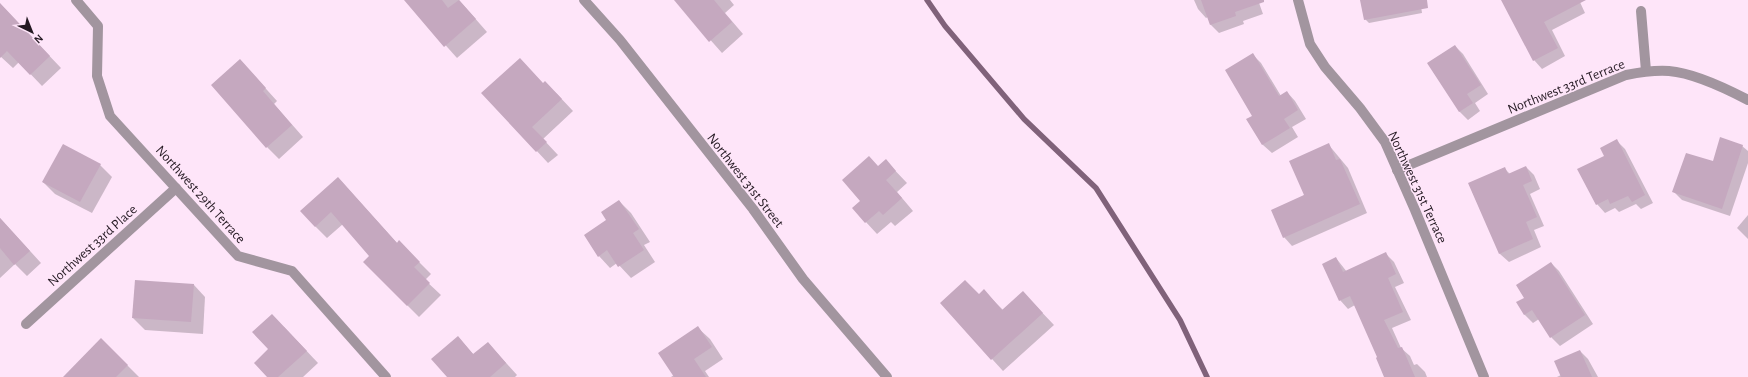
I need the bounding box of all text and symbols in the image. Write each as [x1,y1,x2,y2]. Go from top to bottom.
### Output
north arrow [12,12,52,52]
text: N [32,32,45,46]
street label: Northwest 33rd Terrace [1506,57,1627,117]
street label: Northwest 31st Terrace [1385,129,1449,246]
street label: Northwest 31st Street [704,131,787,231]
street label: Northwest 29th Terrace [153,143,248,246]
street label: Northwest 33rd Place [46,202,140,289]

